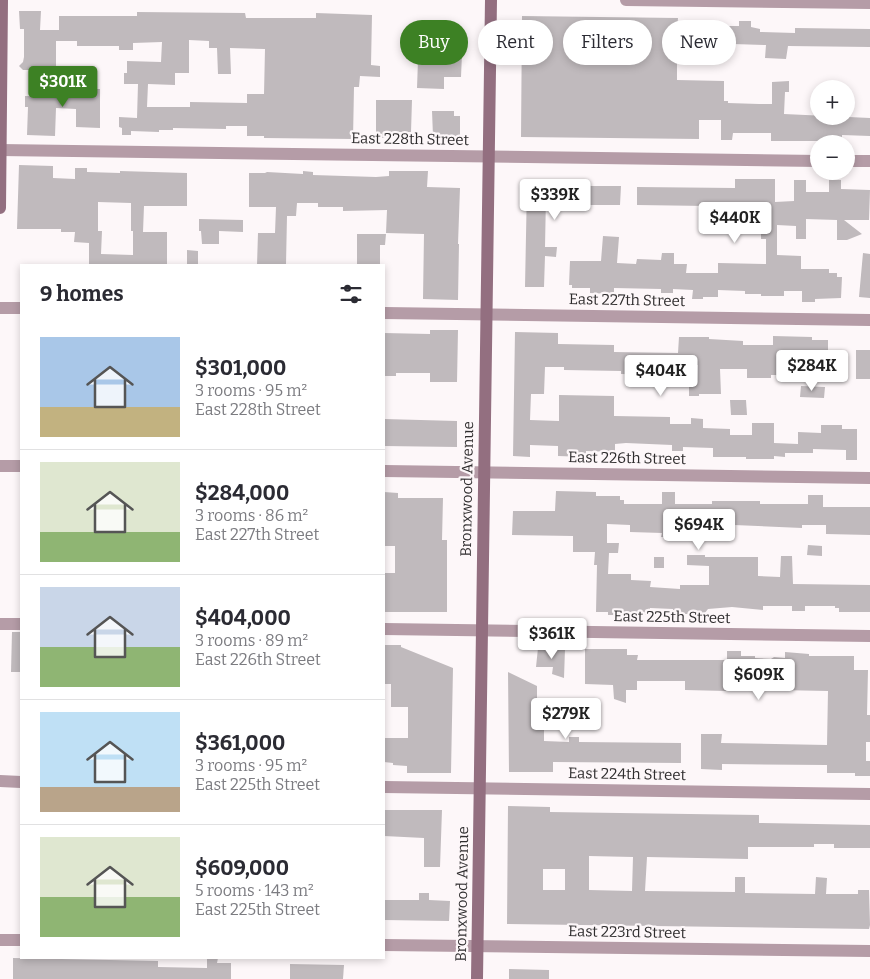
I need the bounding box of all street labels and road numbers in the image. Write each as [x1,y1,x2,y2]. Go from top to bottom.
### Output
street label: East 228th Street [351,129,470,149]
street label: East 227th Street [569,290,686,310]
street label: Bronxwood Avenue [457,421,477,557]
street label: East 226th Street [568,448,687,468]
street label: East 225th Street [613,607,731,627]
street label: East 224th Street [568,764,687,784]
street label: Bronxwood Avenue [452,826,472,962]
street label: East 223rd Street [568,922,687,942]

